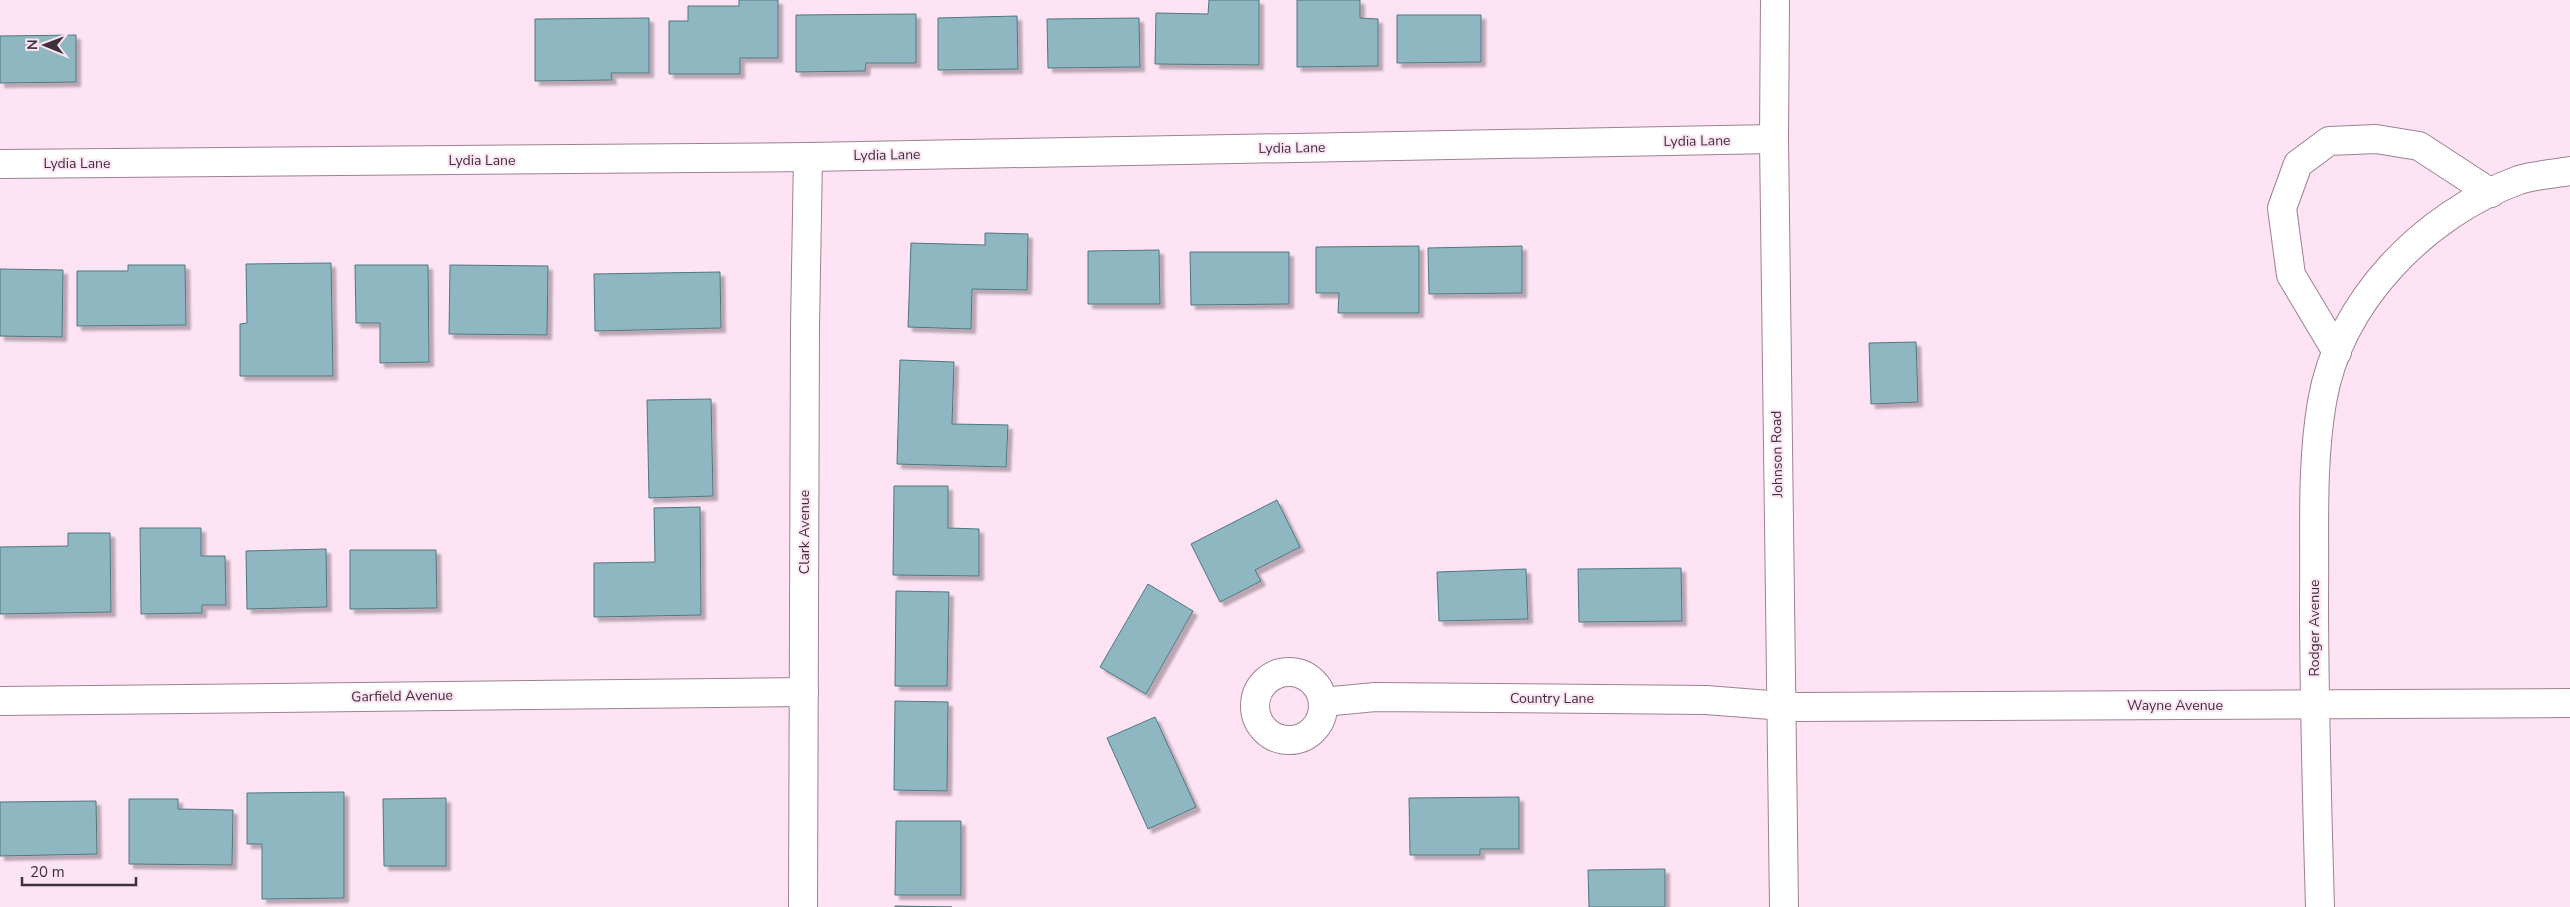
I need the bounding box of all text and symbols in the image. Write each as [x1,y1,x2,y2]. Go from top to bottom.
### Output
north arrow [20,20,70,70]
text: N [23,39,42,50]
street label: Lydia Lane [1663,131,1731,151]
street label: Lydia Lane [1258,138,1326,158]
street label: Lydia Lane [853,145,921,165]
street label: Lydia Lane [449,151,515,170]
street label: Lydia Lane [44,154,110,173]
street label: Johnson Road [1767,410,1787,499]
street label: Clark Avenue [795,490,814,574]
street label: Rodger Avenue [2305,579,2324,677]
street label: Garfield Avenue [351,686,453,706]
street label: Country Lane [1510,689,1594,708]
street label: Wayne Avenue [2127,696,2223,715]
scale bar [22,854,136,886]
text: 20 m [30,862,65,882]

